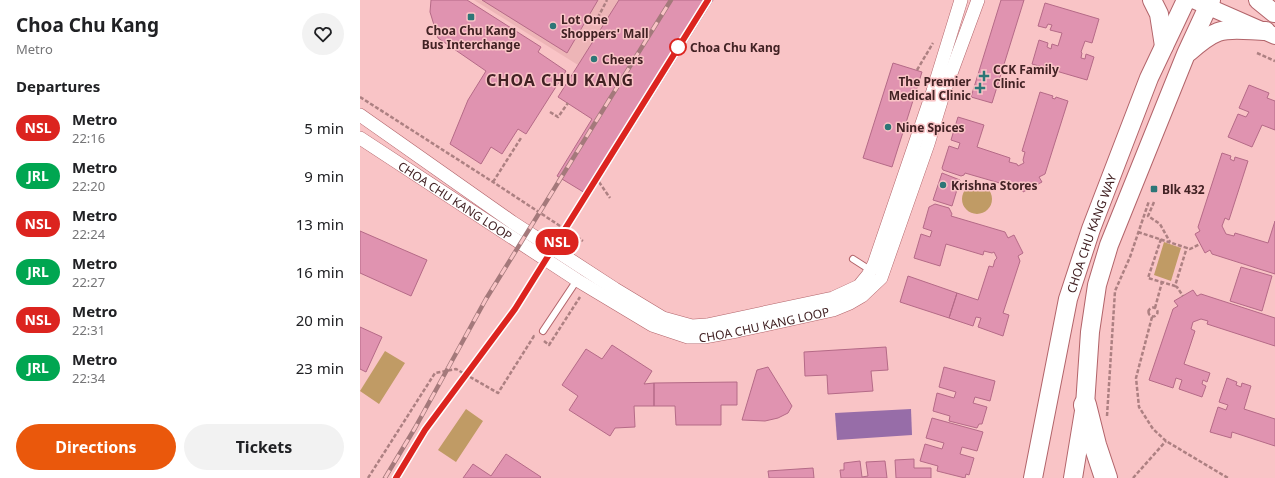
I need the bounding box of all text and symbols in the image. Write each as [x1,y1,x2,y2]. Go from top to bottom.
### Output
place label: Lot One Shoppers' Mall [561,11,649,42]
text: Choa Chu Kang [16,12,159,38]
marker: Choa Chu Kang Bus Interchange [466,12,476,22]
button: heart [302,13,344,55]
marker: Lot One Shoppers' Mall [548,21,558,31]
place label: Choa Chu Kang Bus Interchange [422,22,520,53]
marker: Choa Chu Kang [669,38,687,56]
place label: Choa Chu Kang [690,39,780,56]
text: Metro [16,40,53,58]
place label: Cheers [602,51,643,68]
marker: Cheers [589,54,599,64]
place label: CCK Family Clinic [993,61,1059,92]
district label: CHOA CHU KANG [486,69,634,91]
marker: CCK Family Clinic [978,70,990,82]
place label: The Premier Medical Clinic [889,73,972,104]
text: Departures [16,76,100,96]
marker: The Premier Medical Clinic [974,82,986,94]
text: Metro [72,109,117,129]
text: NSL [25,118,51,137]
text: 5 min [304,118,344,138]
place label: Nine Spices [896,119,965,136]
marker: Nine Spices [883,122,893,132]
text: 22:16 [72,129,105,147]
text: Metro [72,157,117,177]
street label: CHOA CHU KANG LOOP [395,157,516,244]
text: JRL [27,166,49,185]
text: 9 min [304,166,344,186]
street label: CHOA CHU KANG WAY [1062,171,1120,295]
text: 22:20 [72,177,105,195]
place label: Krishna Stores [951,177,1038,194]
marker: Krishna Stores [938,180,948,190]
place label: Blk 432 [1162,181,1205,198]
marker: Blk 432 [1149,184,1159,194]
text: Metro [72,205,117,225]
text: NSL [25,214,51,233]
text: 13 min [296,214,344,234]
text: 22:24 [72,225,105,243]
line badge: NSL [534,229,580,255]
text: NSL [544,232,570,251]
text: Metro [72,253,117,273]
text: JRL [27,262,49,281]
text: 16 min [296,262,344,282]
text: 22:27 [72,273,105,291]
text: Metro [72,301,117,321]
street label: CHOA CHU KANG LOOP [699,303,831,346]
text: NSL [25,310,51,329]
text: 20 min [296,310,344,330]
text: 22:31 [72,321,105,339]
text: Metro [72,349,117,369]
text: JRL [27,358,49,377]
text: 23 min [296,358,344,378]
text: 22:34 [72,369,105,387]
button: Directions [16,424,176,470]
button: Tickets [184,424,344,470]

